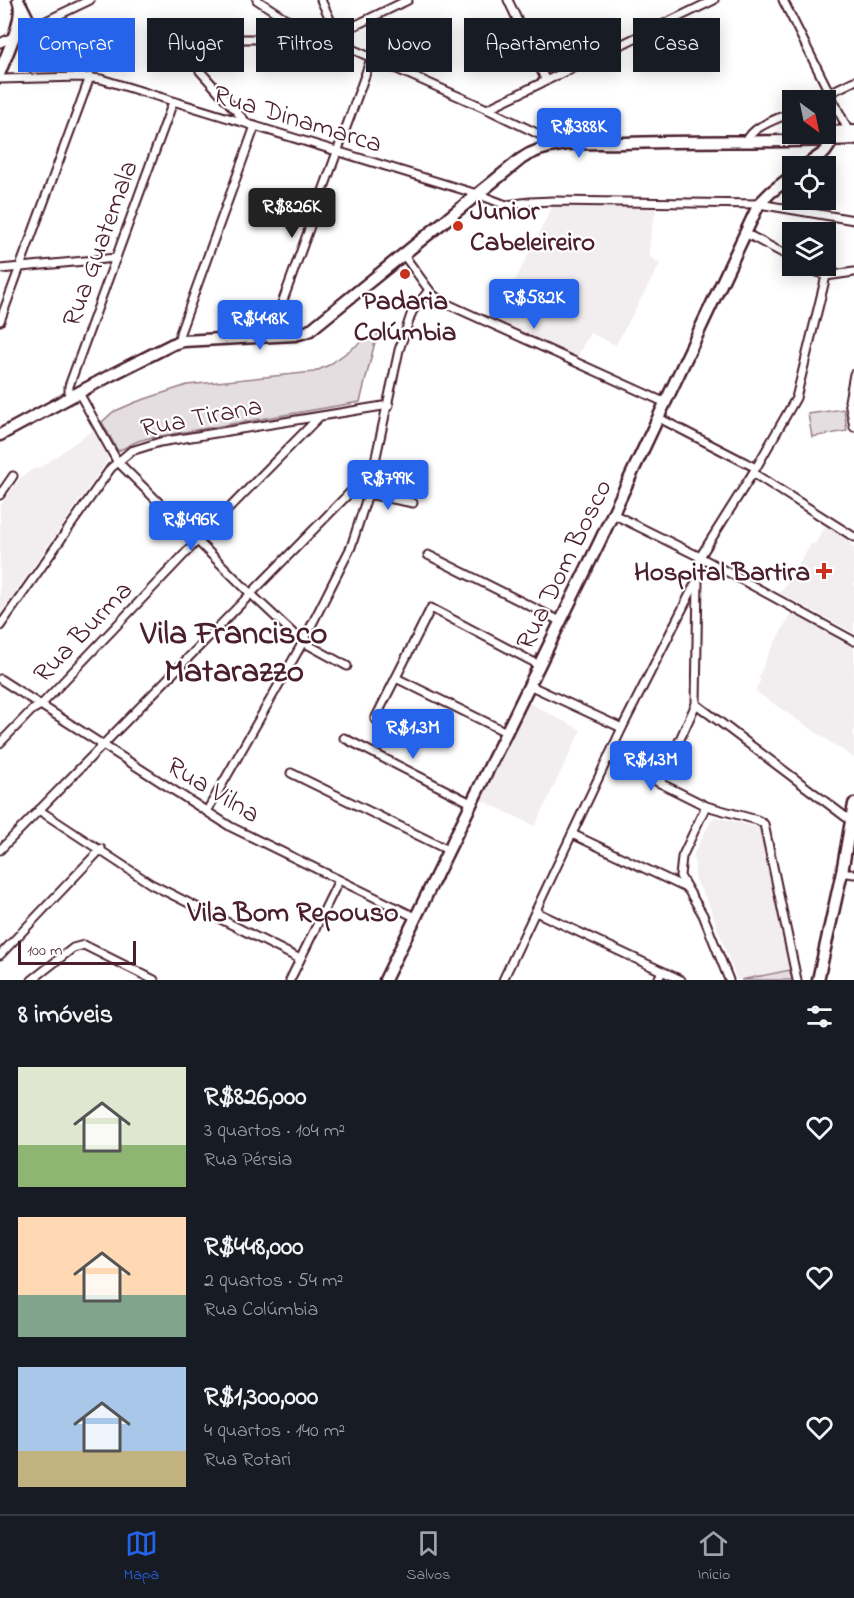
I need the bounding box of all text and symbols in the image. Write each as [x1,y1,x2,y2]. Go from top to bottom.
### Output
chip: Comprar [18,18,135,72]
chip: Alugar [147,18,244,72]
chip: Filtros [256,18,354,72]
chip: Novo [366,18,452,72]
chip: Apartamento [464,18,621,72]
chip: Casa [633,18,720,72]
street label: Rua Dinamarca [208,76,386,165]
north arrow [782,90,836,144]
map controls [782,90,836,276]
pin: R$388K [530,108,628,159]
text: R$388K [551,113,607,142]
street label: Rua Guatemala [53,155,149,332]
button: locate [782,156,836,210]
pin: R$826K [243,188,341,239]
text: R$826K [262,193,322,222]
place label: Junior Cabeleireiro [470,193,595,263]
marker: Junior Cabeleireiro [451,219,465,233]
button: layers [782,222,836,276]
marker: Padaria Colúmbia [398,267,412,281]
pin: R$582K [485,279,583,330]
place label: Padaria Colúmbia [354,283,456,353]
text: R$582K [503,284,565,313]
pin: R$448K [211,300,309,351]
text: R$448K [232,305,288,334]
street label: Rua Tirana [137,388,265,449]
pin: R$799K [339,460,437,511]
text: R$799K [361,465,415,494]
street label: Rua Dom Bosco [507,473,623,657]
pin: R$496K [142,501,240,552]
text: R$496K [163,506,219,535]
place label: Hospital Bartira [634,554,810,593]
marker: Hospital Bartira [815,562,833,580]
street label: Rua Burma [25,573,143,693]
district label: Vila Francisco Matarazzo [140,611,327,697]
pin: R$1.3M [364,709,462,760]
text: R$1.3M [386,714,440,743]
pin: R$1.3M [602,741,700,792]
text: R$1.3M [624,746,678,775]
street label: Rua Vilna [159,748,267,834]
district label: Vila Bom Repouso [186,894,399,935]
scale bar [18,938,136,965]
text: 100 m [27,939,62,963]
text: 8 imóveis [18,997,113,1035]
icon: filters [803,1000,836,1033]
text: R$826,000 [204,1079,306,1117]
icon: home [66,1091,138,1163]
icon: heart [803,1111,836,1144]
text: 3 quartos · 104 m² [204,1117,345,1146]
text: Rua Pérsia [204,1146,292,1175]
text: R$448,000 [204,1229,303,1267]
icon: home [66,1241,138,1313]
icon: heart [803,1261,836,1294]
text: 2 quartos · 54 m² [204,1267,343,1296]
text: Rua Colúmbia [204,1296,318,1325]
text: R$1,300,000 [204,1379,318,1417]
icon: home [66,1391,138,1463]
icon: heart [803,1411,836,1444]
text: 4 quartos · 140 m² [204,1417,345,1446]
text: Rua Rotari [204,1446,291,1475]
tab: Mapa [124,1527,159,1587]
tab: Salvos [406,1527,450,1587]
tab: Início [697,1527,730,1587]

